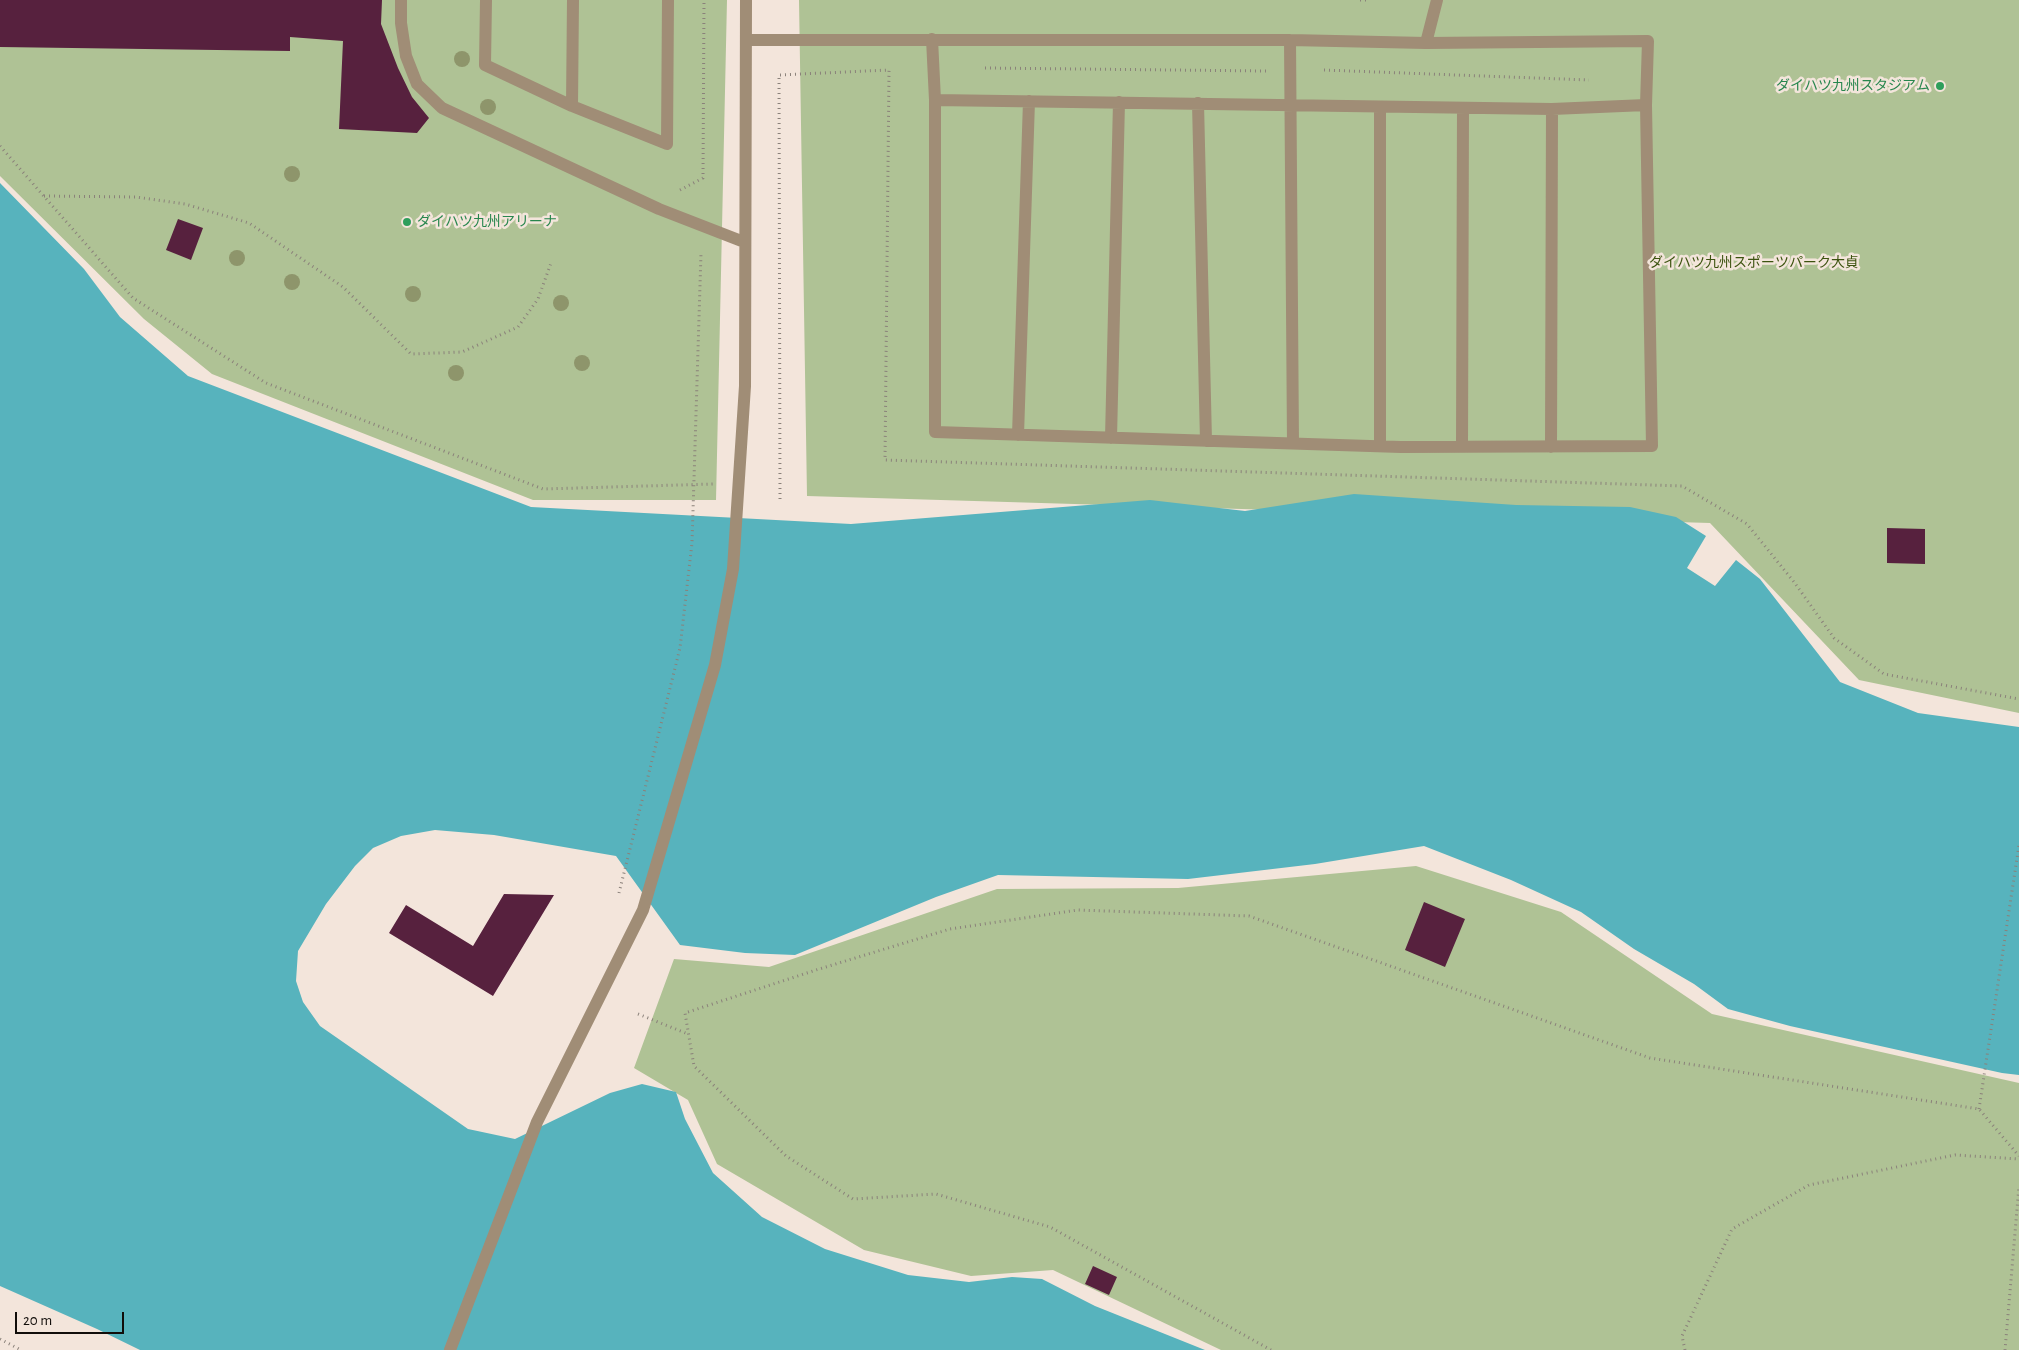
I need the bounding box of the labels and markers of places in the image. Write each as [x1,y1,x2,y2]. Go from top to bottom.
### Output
place label: ダイハツ九州スタジアム [1776,78,1930,94]
marker: ダイハツ九州スタジアム [1934,80,1946,92]
place label: ダイハツ九州アリーナ [417,214,557,230]
marker: ダイハツ九州アリーナ [401,216,413,228]

